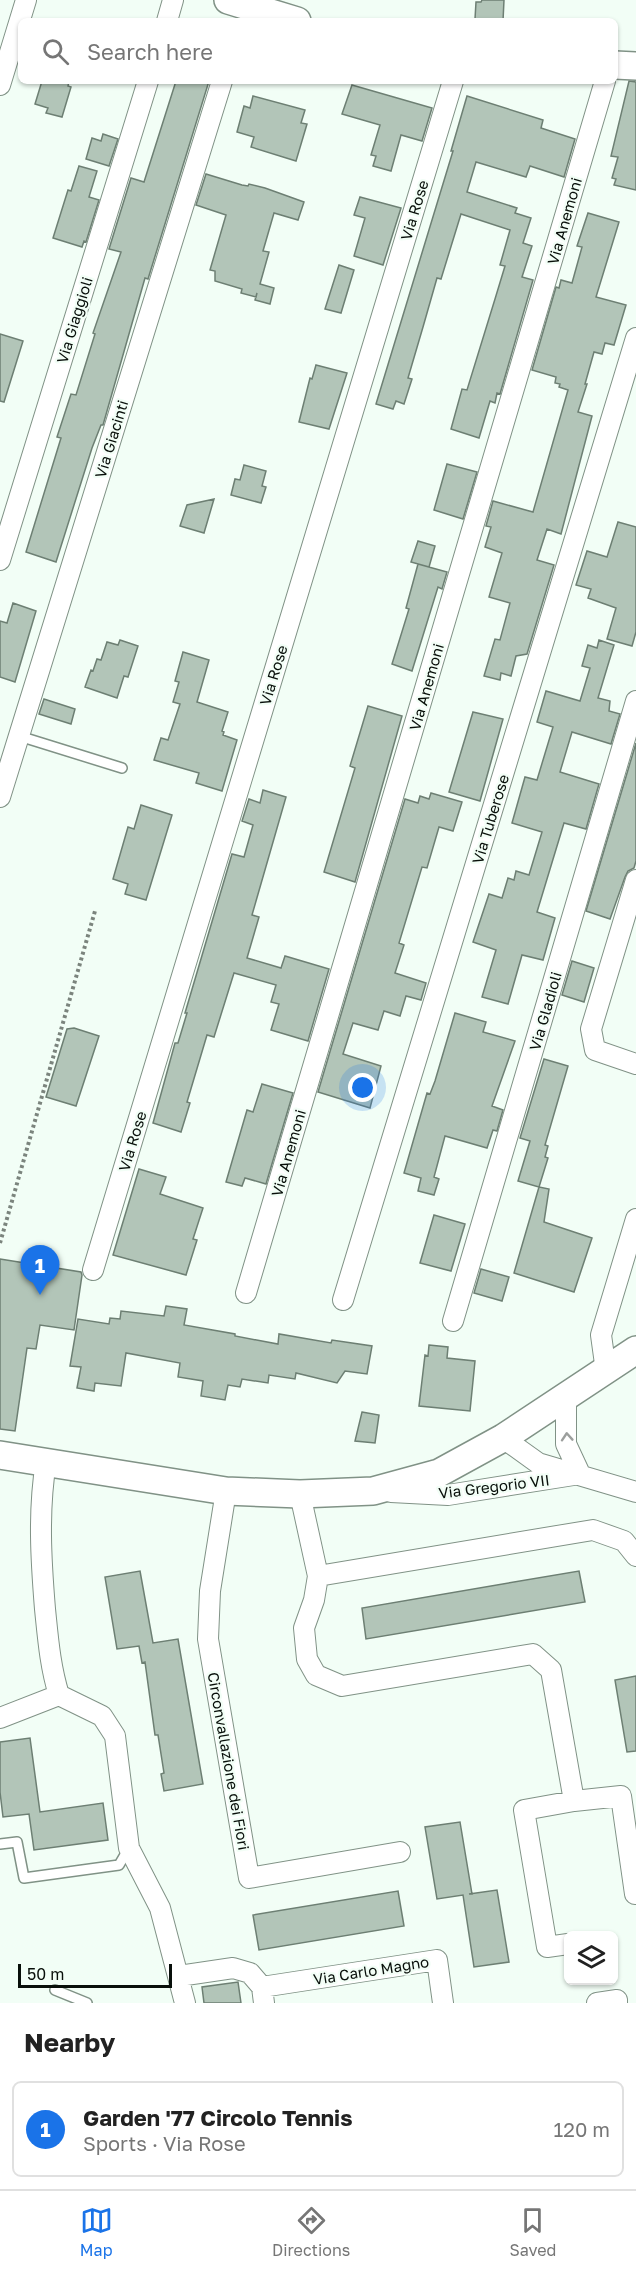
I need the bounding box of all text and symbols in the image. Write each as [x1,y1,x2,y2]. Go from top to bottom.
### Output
search box [18,18,618,84]
icon: search [39,35,72,68]
text: Search here [87,38,213,65]
street label: Via Anemoni [543,175,585,267]
street label: Via Rose [396,177,432,242]
street label: Via Giaggioli [52,274,96,366]
street label: Via Giacinti [91,398,131,480]
street label: Via Anemoni [405,641,447,733]
street label: Via Rose [255,642,291,707]
street label: Via Tuberose [468,772,512,866]
street label: Via Gladioli [525,969,565,1053]
your location [348,1073,377,1102]
street label: Via Anemoni [267,1107,309,1199]
street label: Via Rose [114,1108,150,1173]
pin: 1 [20,1246,60,1295]
one-way arrow [560,1432,573,1441]
street label: Via Gregorio VII [438,1470,550,1502]
street label: Circonvallazione dei Fiori [204,1671,254,1851]
map controls [564,1931,618,1985]
button: layers [564,1931,618,1985]
street label: Via Carlo Magno [312,1952,430,1988]
scale bar [18,1961,172,1988]
text: 50 m [27,1964,64,1984]
text: Nearby [24,2027,115,2058]
text: Garden '77 Circolo Tennis [83,2104,352,2131]
text: 1 [40,2117,51,2141]
text: 120 m [554,2117,610,2141]
text: Sports · Via Rose [83,2131,246,2155]
tab: Map [80,2204,113,2260]
tab: Directions [272,2204,350,2260]
tab: Saved [510,2204,556,2260]

